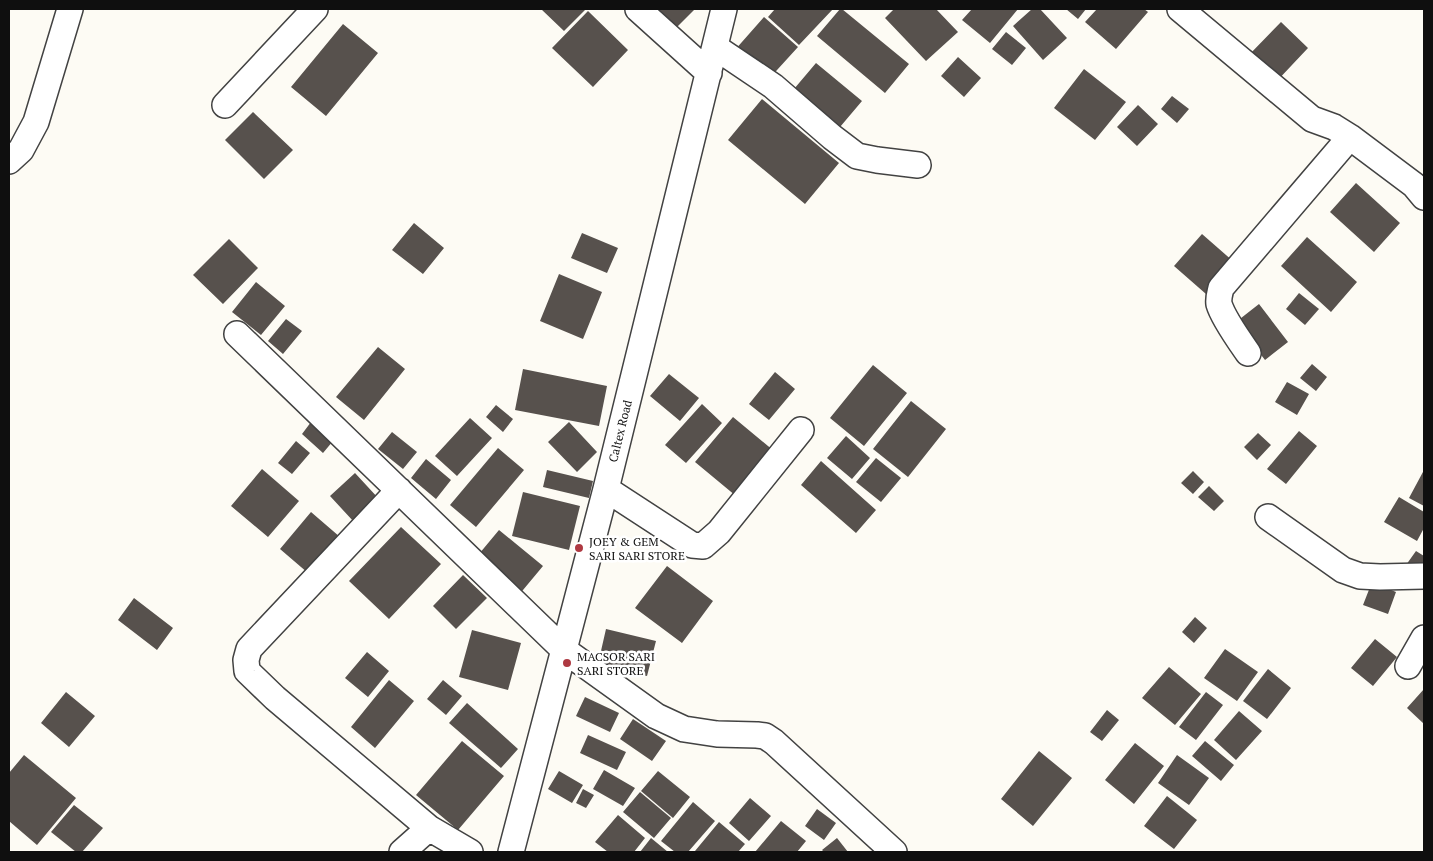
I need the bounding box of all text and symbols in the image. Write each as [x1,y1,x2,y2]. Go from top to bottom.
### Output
street label: Caltex Road [605,398,635,464]
place label: JOEY & GEM SARI SARI STORE [589,534,685,563]
marker: JOEY & GEM SARI SARI STORE [573,542,585,554]
place label: MACSOR SARI SARI STORE [577,649,655,678]
marker: MACSOR SARI SARI STORE [561,657,573,669]

